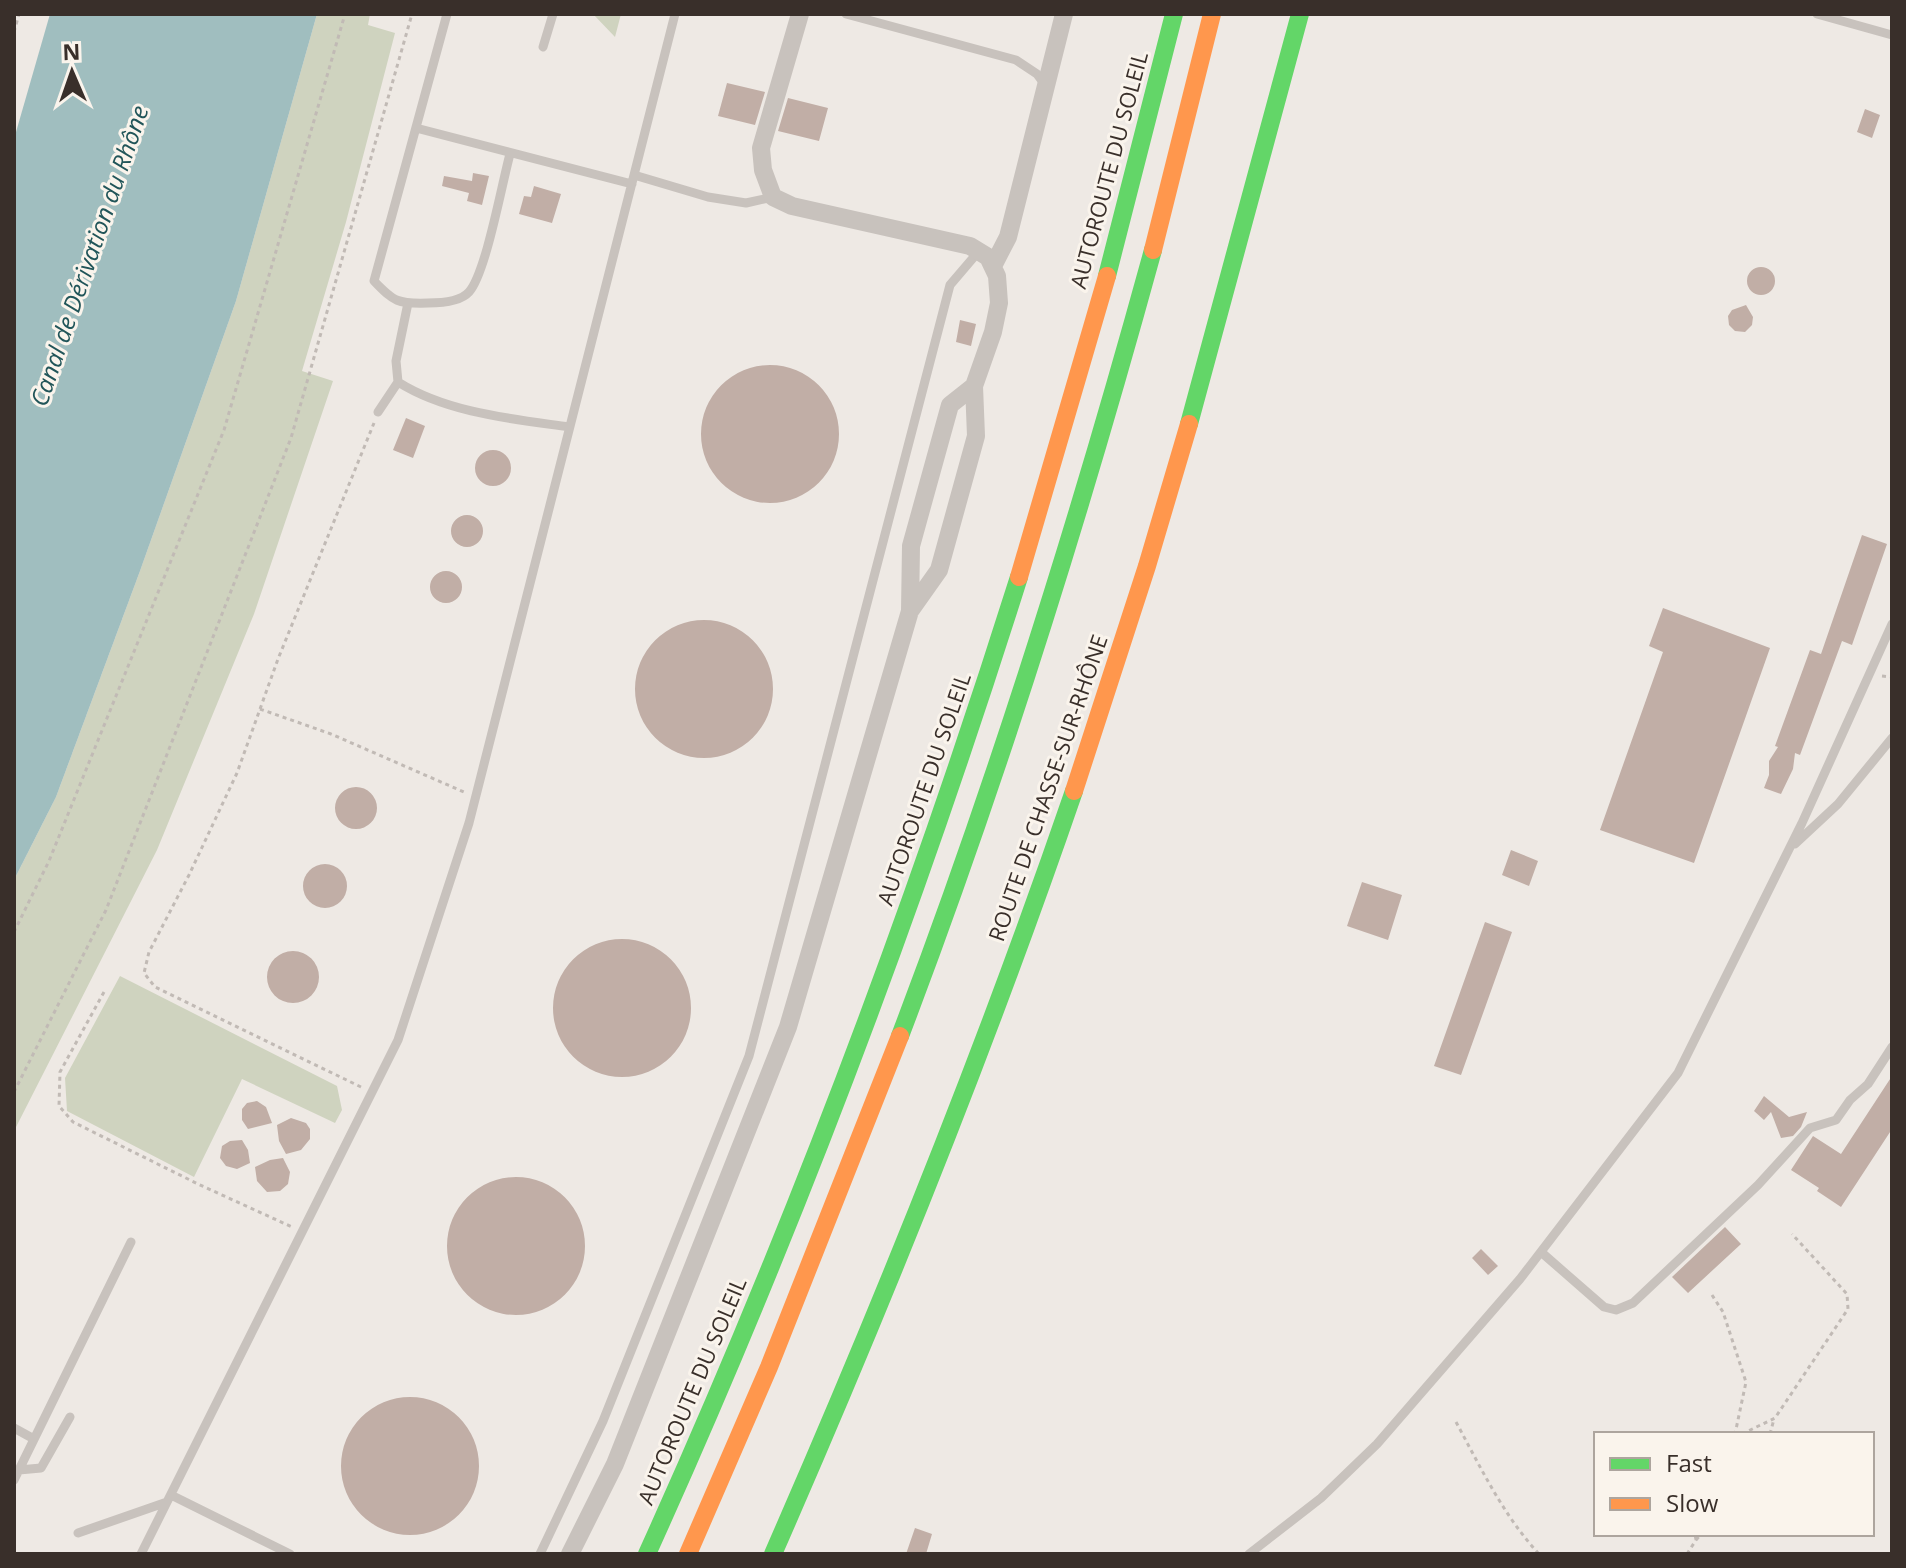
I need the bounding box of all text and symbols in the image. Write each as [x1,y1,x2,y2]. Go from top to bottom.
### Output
north arrow [32,32,112,112]
text: N [62,36,81,66]
street label: AUTOROUTE DU SOLEIL [1062,48,1154,292]
water label: Canal de Dérivation du Rhône [22,101,156,410]
street label: ROUTE DE CHASSE-SUR-RHÔNE [980,630,1114,945]
street label: AUTOROUTE DU SOLEIL [869,668,977,909]
street label: AUTOROUTE DU SOLEIL [630,1272,753,1509]
legend [1594,1432,1874,1536]
text: Fast [1666,1446,1712,1479]
text: Slow [1666,1486,1719,1519]

